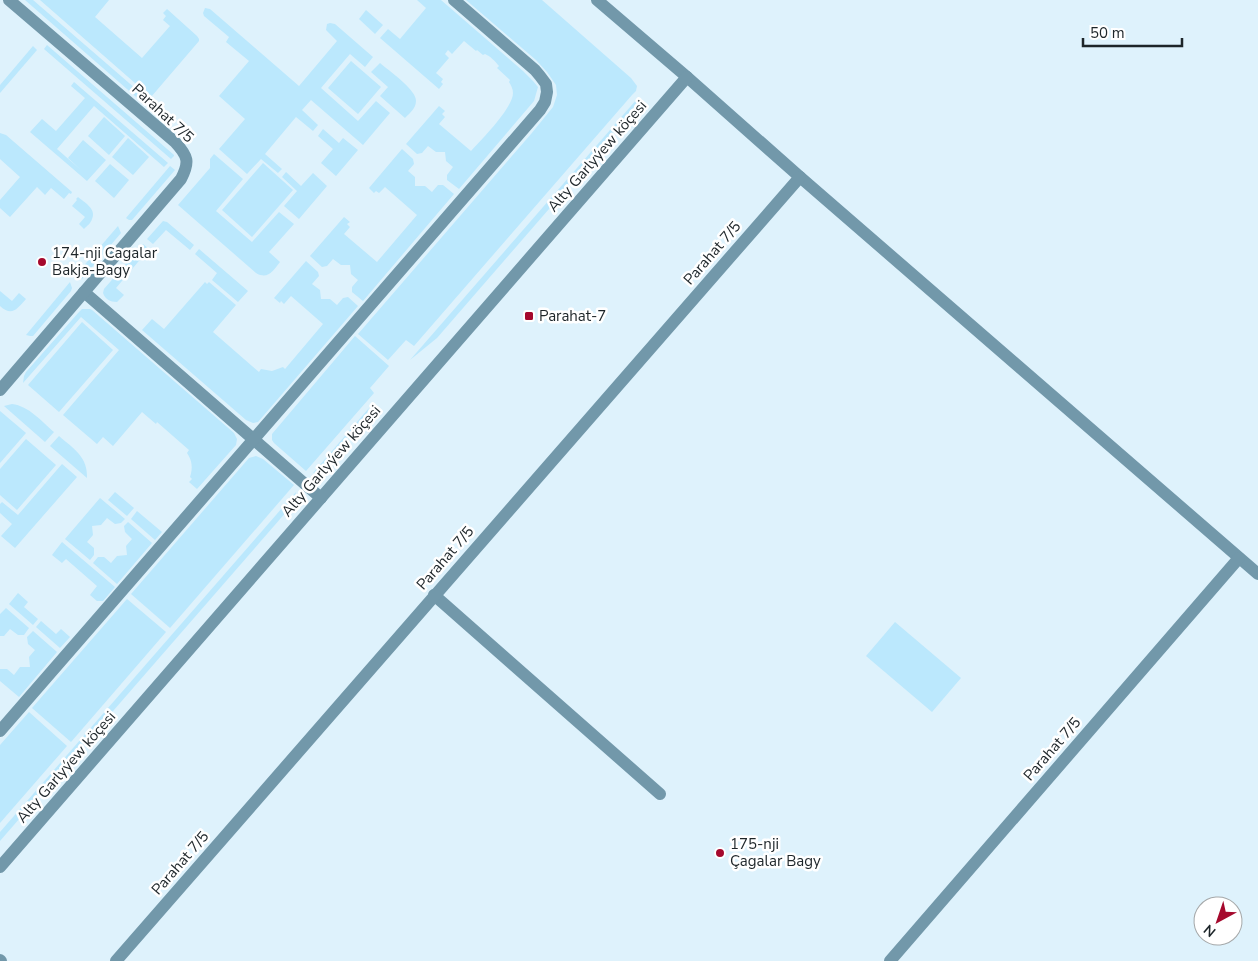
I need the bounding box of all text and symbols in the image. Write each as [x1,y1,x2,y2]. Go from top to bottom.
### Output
scale bar [1083,15,1182,47]
text: 50 m [1090,23,1125,43]
street label: Parahat 7/5 [128,79,198,147]
street label: Alty Garlyýew köçesi [543,96,651,216]
street label: Parahat 7/5 [679,217,745,289]
place label: 174-nji Cagalar Bakja-Bagy [52,243,158,280]
marker: 174-nji Cagalar Bakja-Bagy [36,256,48,268]
place label: Parahat-7 [539,306,606,326]
marker: Parahat-7 [523,310,535,322]
street label: Alty Garlyýew köçesi [277,401,385,521]
street label: Parahat 7/5 [412,522,478,594]
street label: Alty Garlyýew köçesi [12,707,120,827]
street label: Parahat 7/5 [1019,713,1085,785]
street label: Parahat 7/5 [147,827,213,899]
place label: 175-nji Çagalar Bagy [730,834,821,871]
marker: 175-nji Çagalar Bagy [714,847,726,859]
north arrow [1193,896,1243,946]
text: N [1200,920,1220,941]

